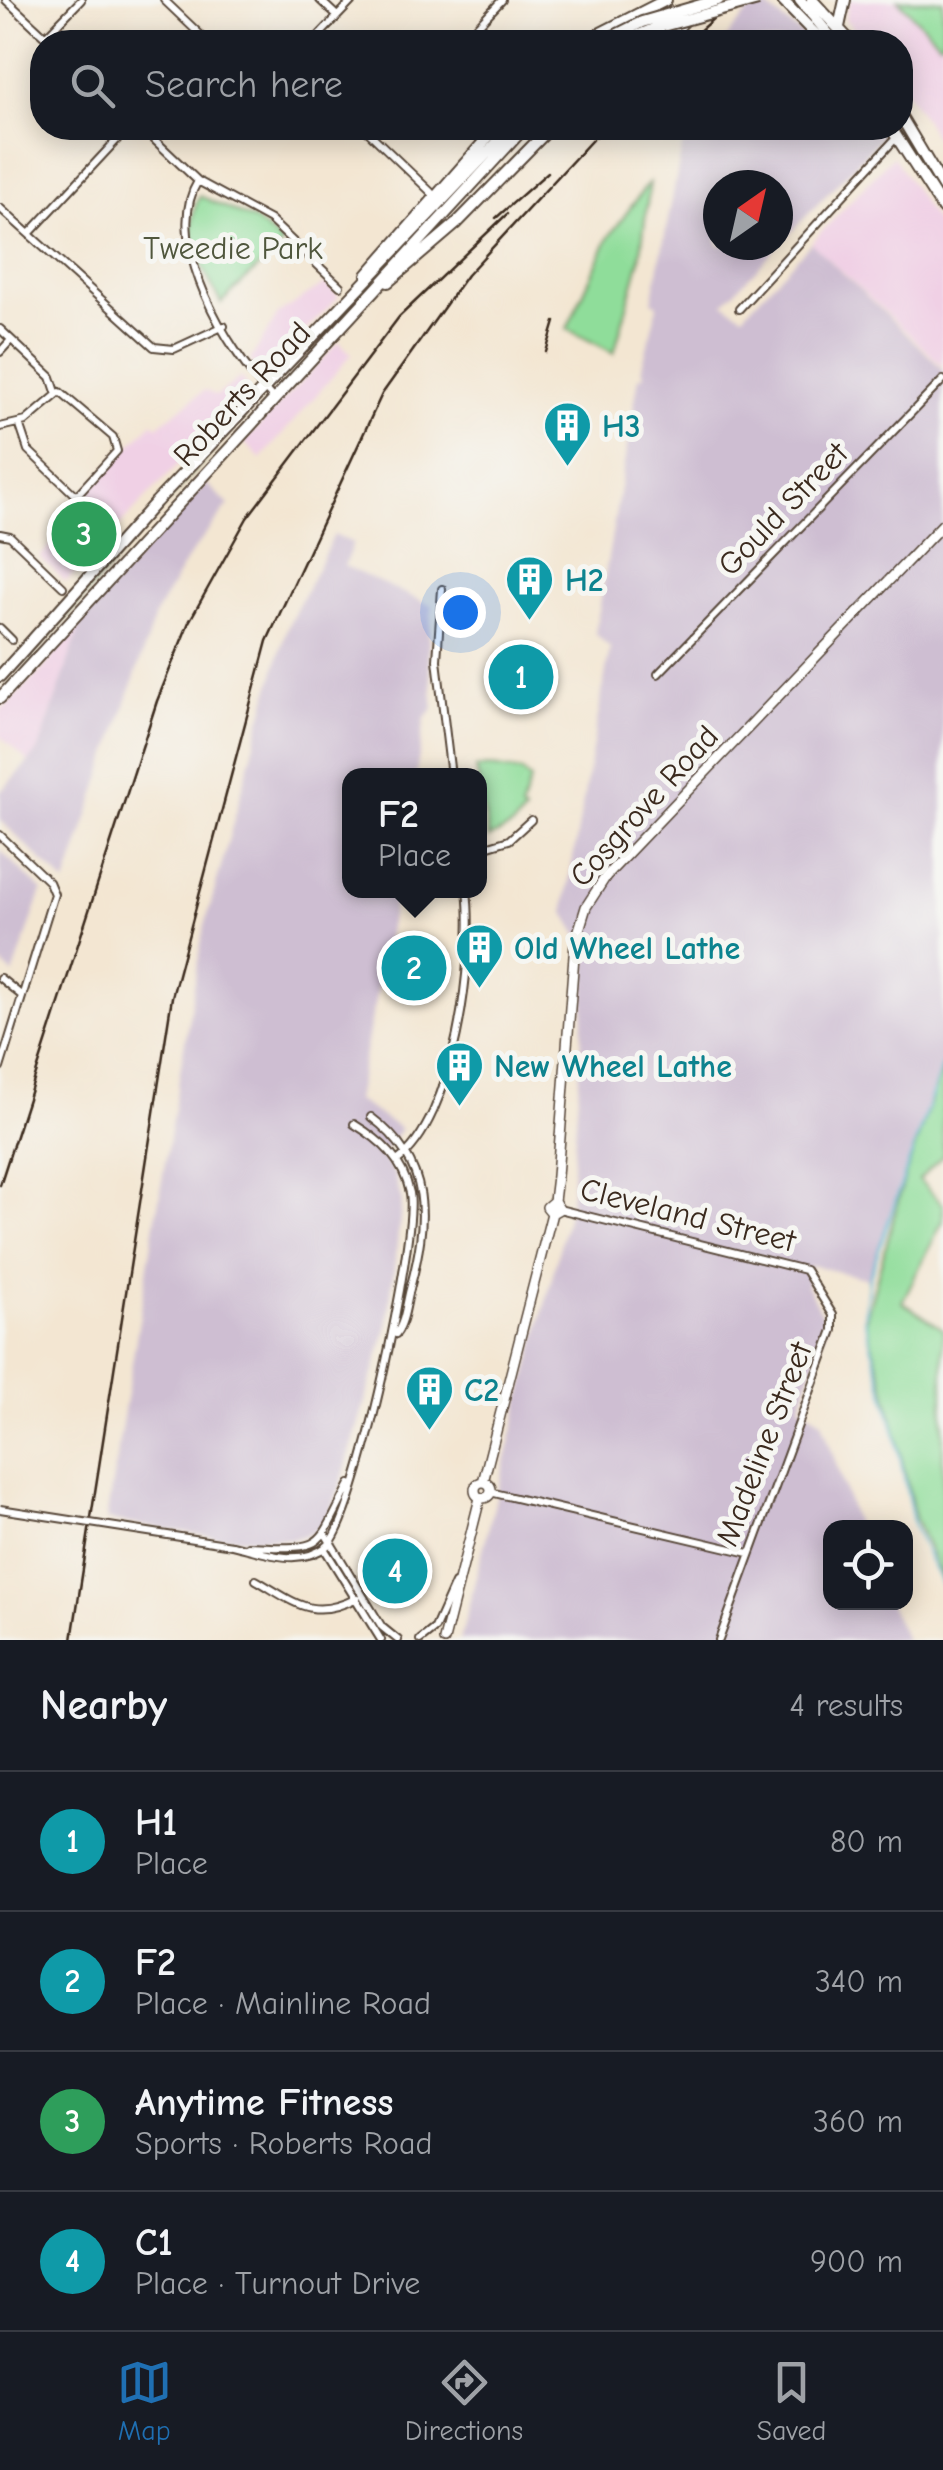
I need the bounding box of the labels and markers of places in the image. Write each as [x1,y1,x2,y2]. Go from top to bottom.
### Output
building icon: H3 [541,400,593,468]
place label: H3 [602,408,641,445]
pin: 3 [52,496,116,572]
building icon: H2 [504,554,556,622]
place label: H2 [565,562,604,599]
pin: 1 [488,640,554,714]
building icon: Old Wheel Lathe [453,922,505,990]
pin: 2 [382,930,446,1006]
place label: Old Wheel Lathe [514,930,740,967]
building icon: New Wheel Lathe [433,1040,485,1108]
place label: New Wheel Lathe [494,1048,732,1085]
building icon: C2 [403,1364,455,1432]
place label: C2 [464,1372,499,1409]
pin: 4 [362,1534,428,1608]

